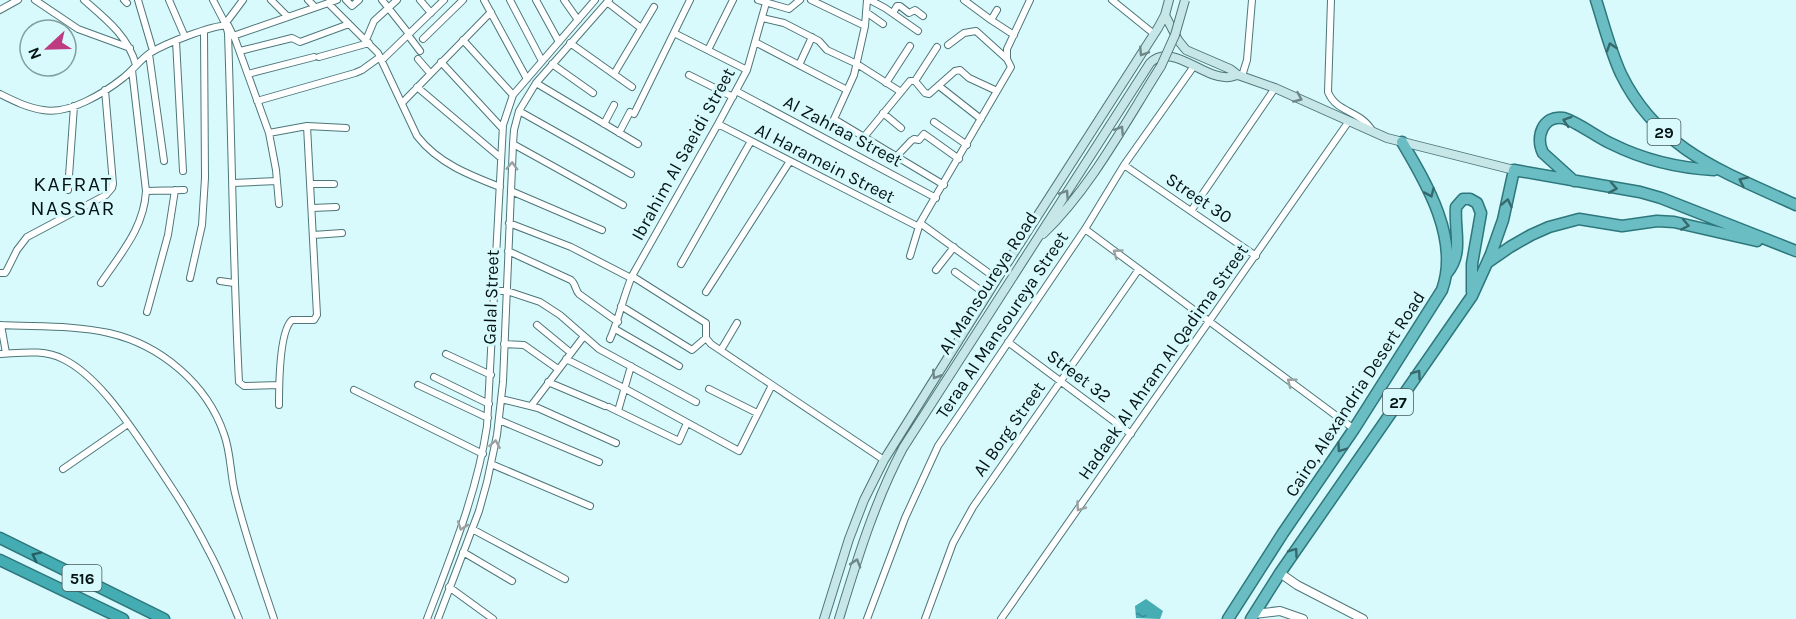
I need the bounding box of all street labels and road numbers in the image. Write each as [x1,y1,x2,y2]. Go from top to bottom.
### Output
street label: Ibrahim Al Saeidi Street [626,64,740,244]
street label: Al Zahraa Street [780,91,906,172]
street label: Al Haramein Street [751,118,899,208]
road number: 29 [1648,119,1680,145]
street label: Street 30 [1162,168,1236,228]
street label: Al Mansoureya Road [934,208,1042,358]
street label: Teraa Al Mansoureya Street [931,227,1073,423]
street label: Hadaek Al Ahram Al Qadima Street [1073,240,1253,484]
street label: Galal Street [478,249,504,345]
street label: Cairo, Alexandria Desert Road [1280,287,1430,501]
street label: Street 32 [1043,345,1115,407]
street label: Al Borg Street [968,377,1050,481]
road number: 27 [1383,389,1413,415]
road number: 516 [62,565,101,591]

